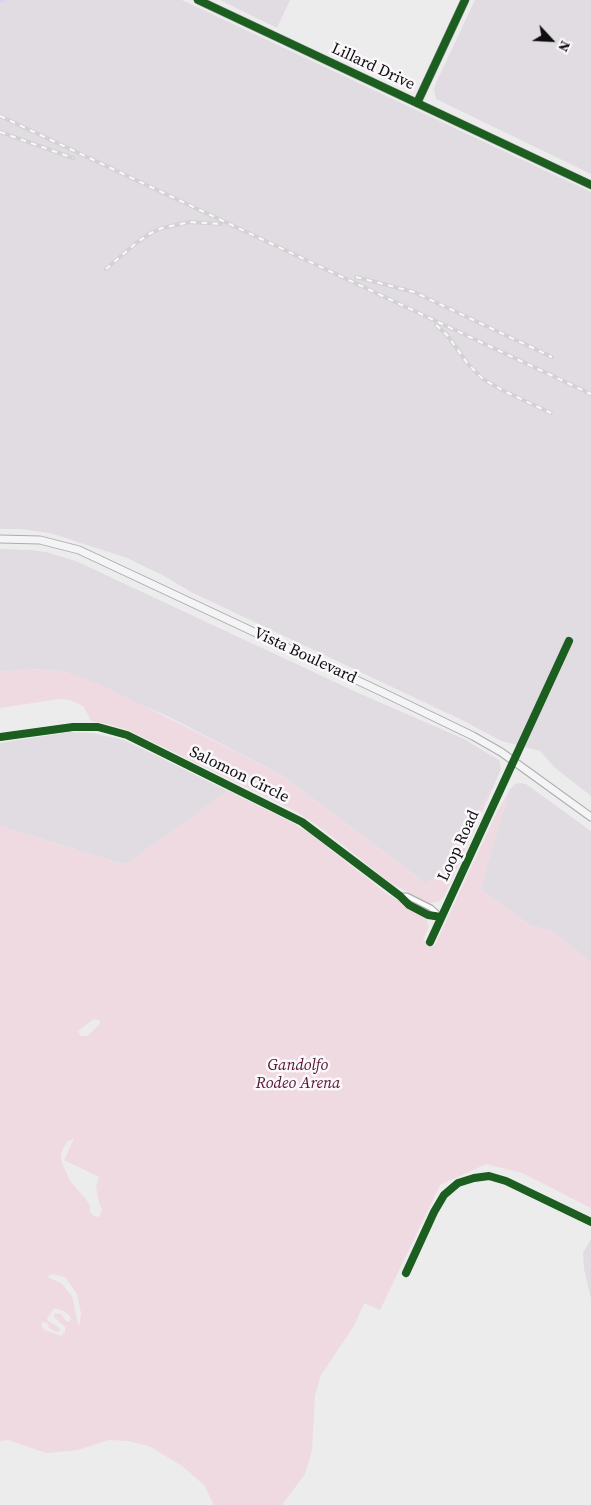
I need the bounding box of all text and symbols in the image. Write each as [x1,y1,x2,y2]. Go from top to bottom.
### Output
north arrow [526,15,576,65]
text: N [553,37,576,55]
street label: Lillard Drive [328,39,418,95]
street label: Vista Boulevard [250,624,360,688]
street label: Salomon Circle [186,743,292,807]
street label: Loop Road [434,807,484,885]
park label: Gandolfo Rodeo Arena [256,1056,340,1094]

